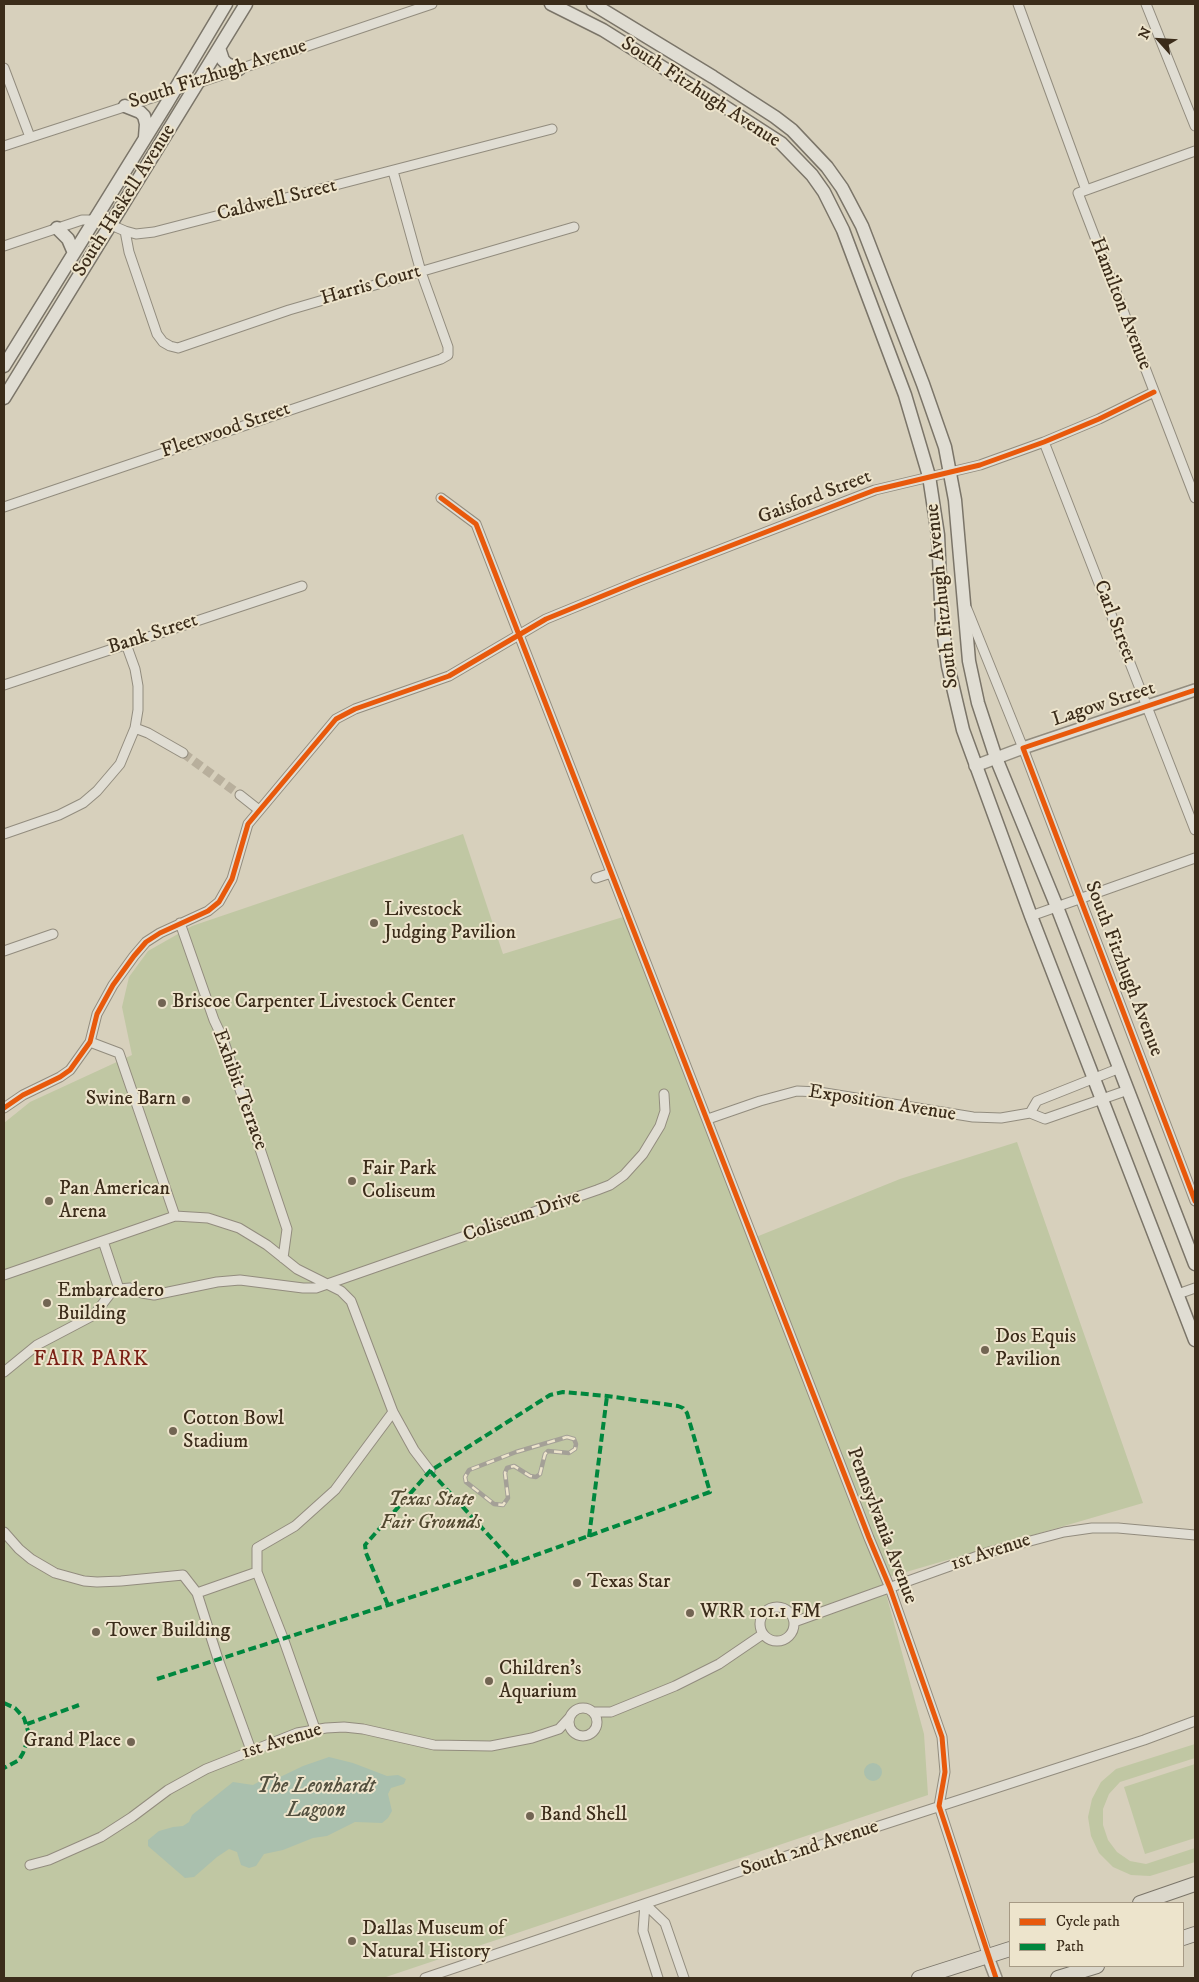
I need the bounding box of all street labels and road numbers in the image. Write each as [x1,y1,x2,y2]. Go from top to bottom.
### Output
street label: South Fitzhugh Avenue [616,32,784,154]
street label: South Fitzhugh Avenue [126,35,310,115]
street label: South Haskell Avenue [68,120,182,282]
street label: Caldwell Street [215,175,339,227]
street label: Hamilton Avenue [1084,234,1156,374]
street label: Harris Court [318,260,424,312]
street label: Fleetwood Street [158,398,294,464]
street label: Gaisford Street [755,465,875,531]
street label: South Fitzhugh Avenue [921,502,965,690]
street label: Carl Street [1087,577,1141,667]
street label: Bank Street [105,609,201,661]
street label: Lagow Street [1050,677,1158,733]
street label: South Fitzhugh Avenue [1079,878,1167,1060]
street label: Exhibit Terrace [206,1026,272,1154]
street label: Exposition Avenue [806,1080,958,1128]
street label: Coliseum Drive [460,1186,584,1248]
street label: Pennsylvania Avenue [840,1444,922,1608]
street label: 1st Avenue [948,1529,1034,1577]
street label: 1st Avenue [239,1718,325,1766]
street label: South 2nd Avenue [738,1815,882,1883]

